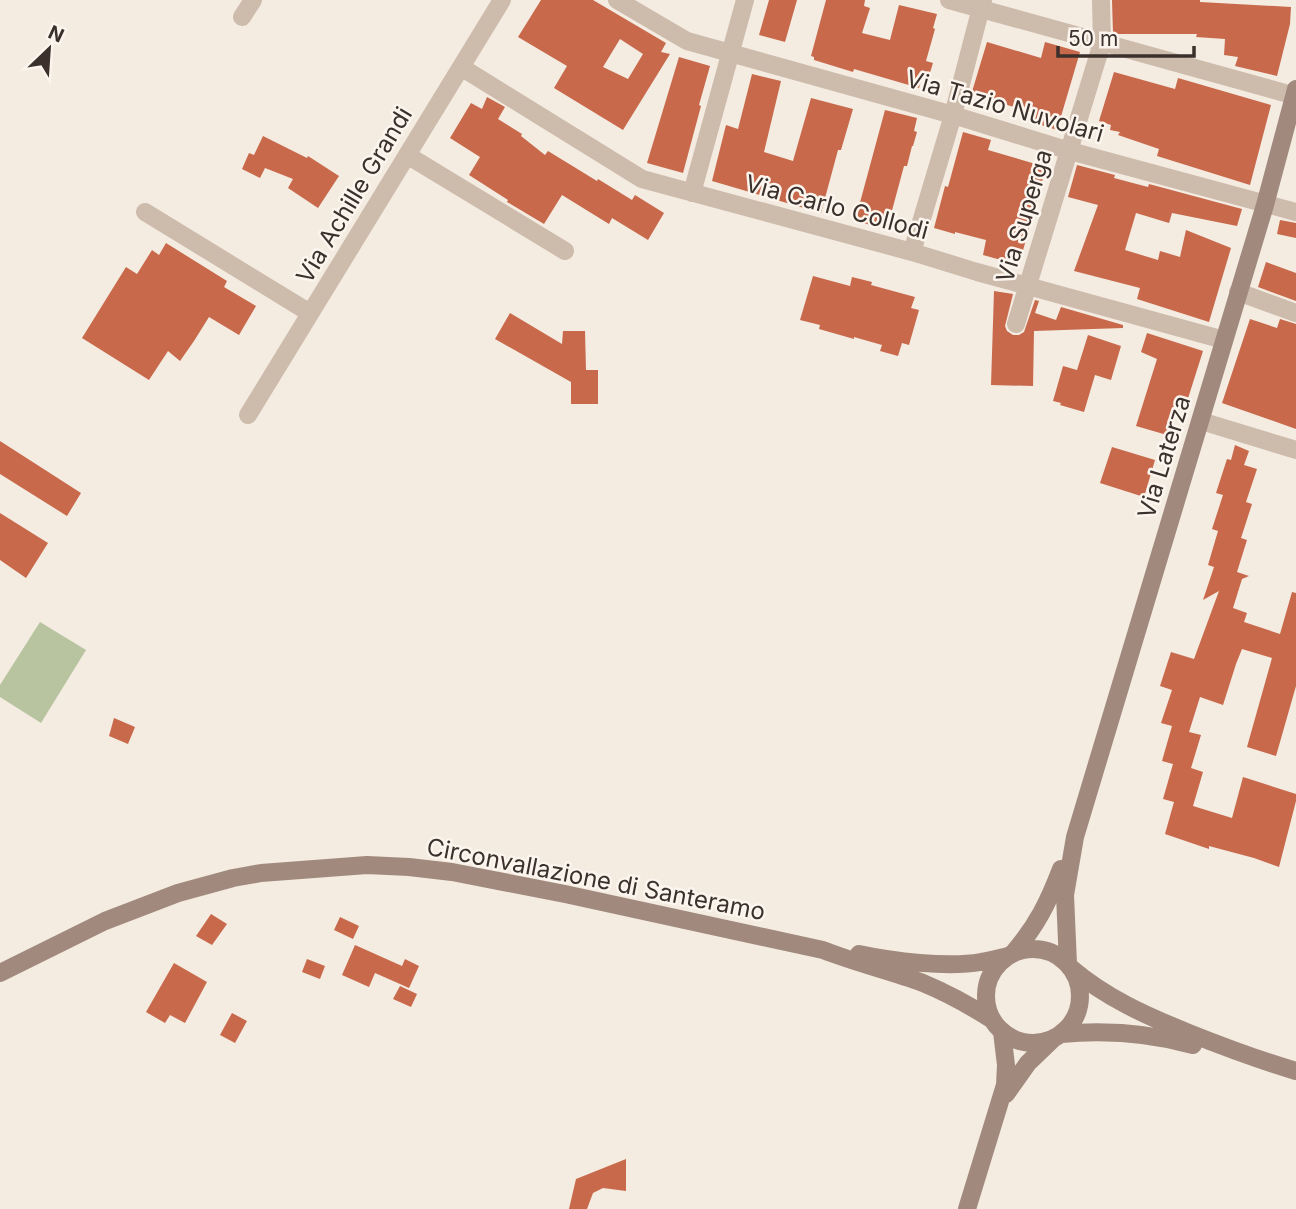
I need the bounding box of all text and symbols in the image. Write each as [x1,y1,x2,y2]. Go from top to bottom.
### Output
north arrow [14,14,84,84]
scale bar [1058,14,1194,58]
text: N [45,21,67,48]
text: 50 m [1068,26,1118,51]
street label: Via Tazio Nuvolari [903,64,1107,148]
street label: Via Achille Grandi [290,102,418,288]
street label: Via Superga [990,146,1058,286]
street label: Via Carlo Collodi [742,169,932,245]
street label: Via Laterza [1132,392,1196,522]
street label: Circonvallazione di Santeramo [424,832,768,926]

